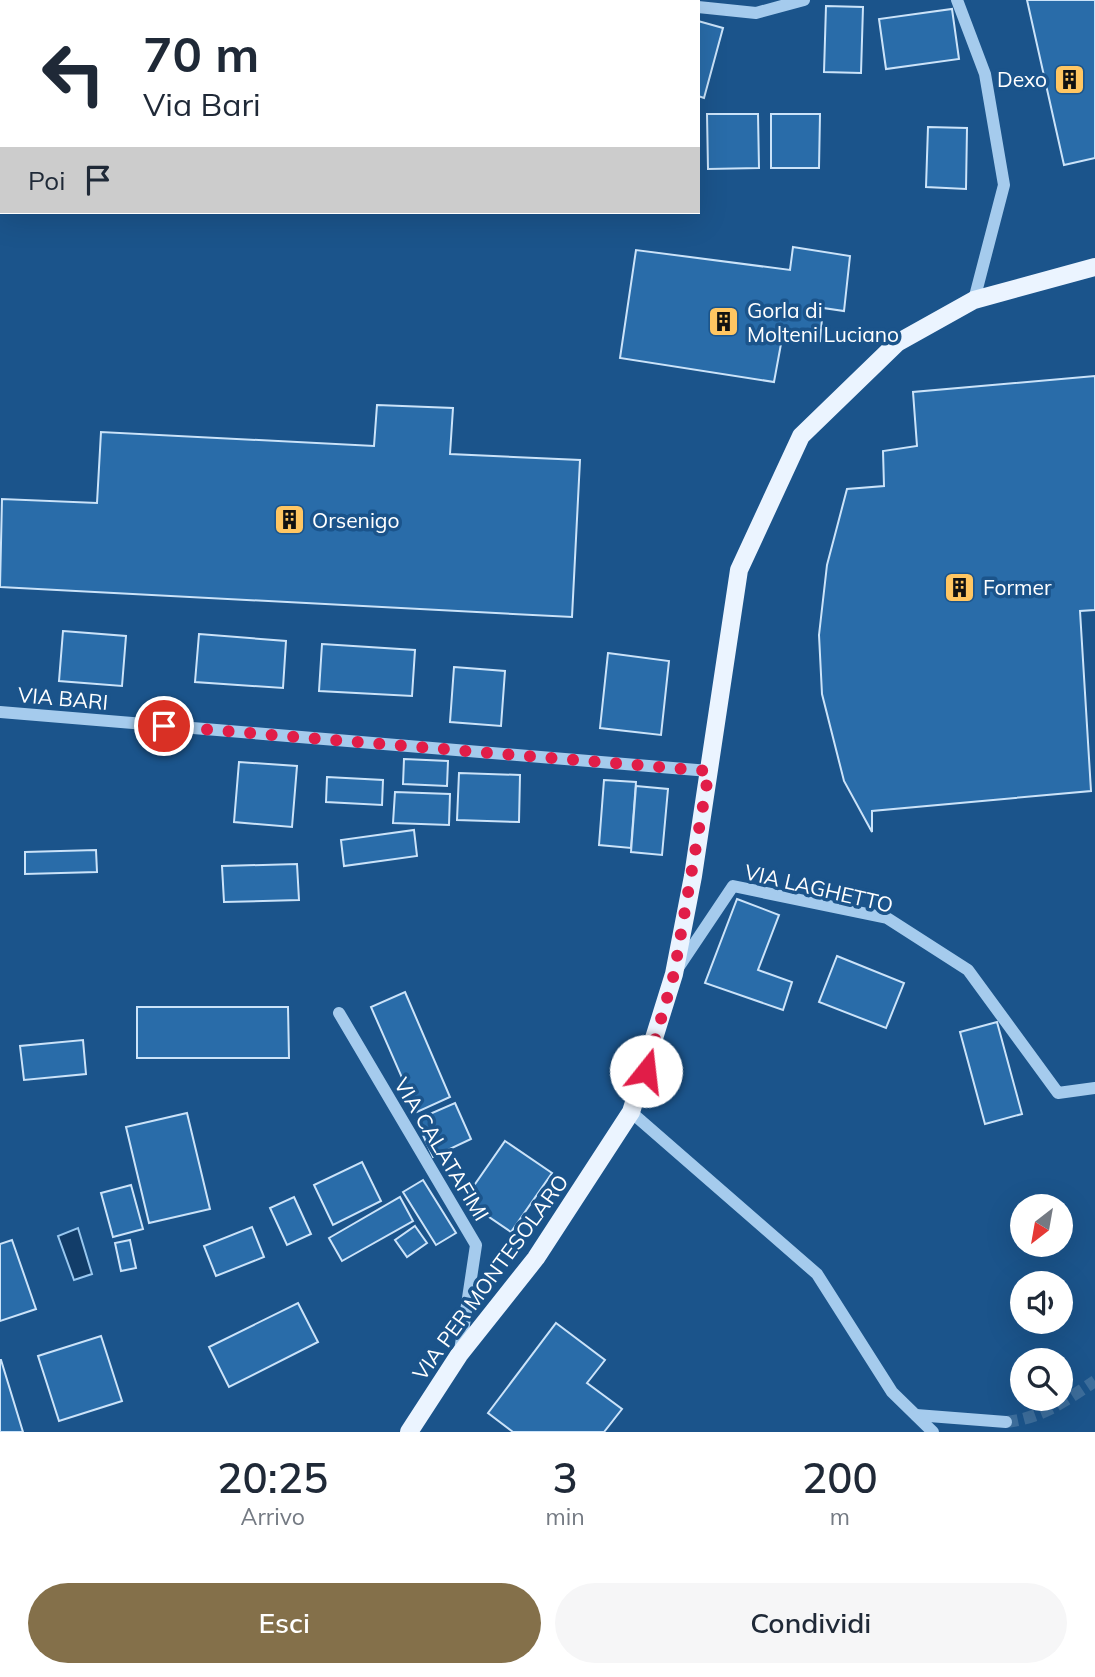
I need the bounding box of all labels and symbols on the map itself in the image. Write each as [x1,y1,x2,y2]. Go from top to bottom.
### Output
building icon: Dexo [1053,62,1087,96]
place label: Dexo [997,66,1047,92]
place label: Gorla di Molteni Luciano [747,297,899,347]
building icon: Gorla di Molteni Luciano [707,305,741,339]
building icon: Orsenigo [272,503,306,537]
place label: Orsenigo [312,507,400,533]
building icon: Former [943,570,977,604]
place label: Former [983,574,1052,600]
street label: VIA BARI [17,681,109,715]
pin [134,696,194,756]
street label: VIA LAGHETTO [742,858,896,918]
position arrow [609,1034,683,1108]
street label: VIA CALATAFIMI [389,1073,495,1225]
street label: VIA PER MONTESOLARO [407,1169,573,1385]
north arrow [1010,1194,1073,1256]

